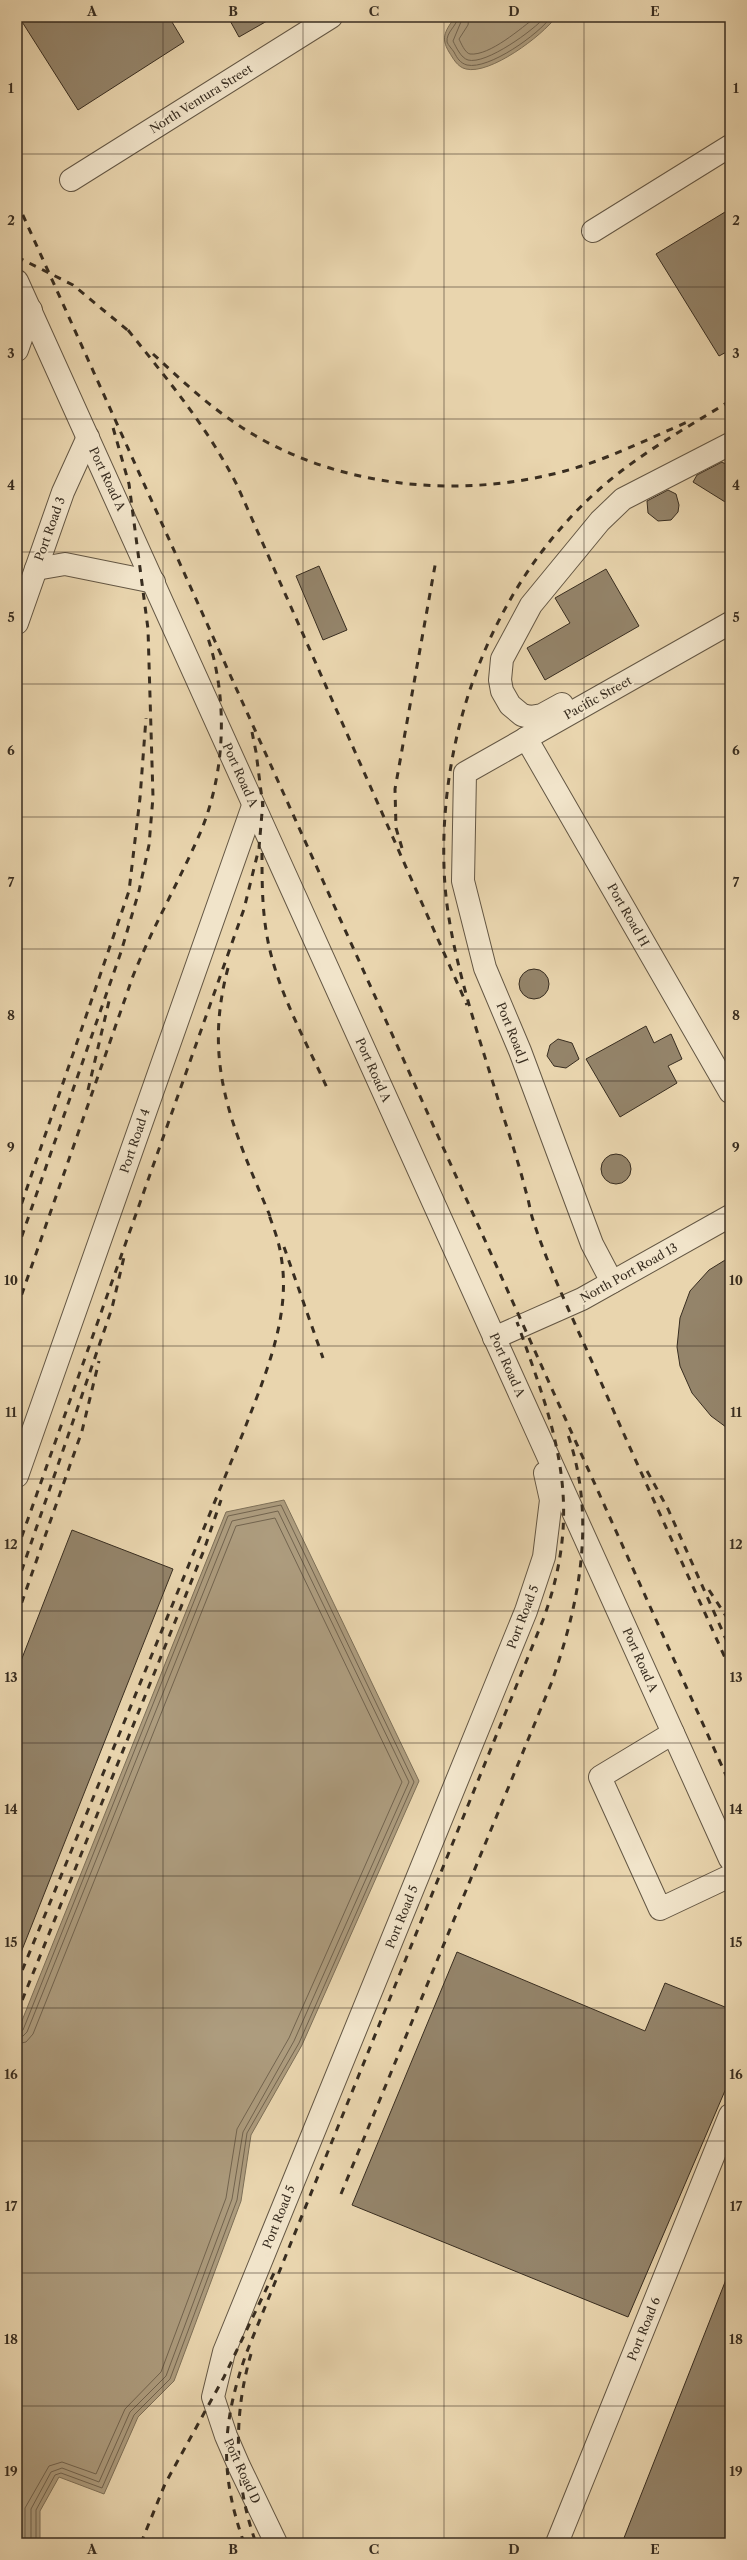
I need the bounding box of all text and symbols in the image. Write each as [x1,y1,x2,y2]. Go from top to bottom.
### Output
text: A [86,3,98,19]
text: B [228,3,238,19]
text: C [369,3,379,19]
text: D [508,3,520,19]
text: E [650,3,660,19]
street label: North Ventura Street [147,60,256,136]
text: 1 [8,80,14,96]
text: 1 [733,80,739,96]
text: 2 [7,212,15,228]
text: 2 [732,212,740,228]
text: 3 [7,345,15,361]
text: 3 [732,345,740,361]
street label: Port Road A [86,444,129,514]
text: 4 [7,477,15,493]
text: 4 [732,477,740,493]
street label: Port Road 3 [31,495,68,563]
text: 5 [7,609,15,625]
text: 5 [732,609,740,625]
street label: Pacific Street [561,672,635,722]
street label: Port Road A [220,740,262,810]
text: 6 [7,742,15,758]
text: 6 [732,742,740,758]
text: 7 [8,874,15,890]
text: 7 [733,874,740,890]
street label: Port Road H [604,880,653,949]
street label: Port Road J [493,1000,532,1066]
text: 8 [7,1007,15,1023]
text: 8 [732,1007,740,1023]
street label: Port Road A [353,1035,395,1105]
street label: Port Road 4 [116,1107,153,1175]
text: 9 [7,1139,15,1155]
text: 9 [732,1139,740,1155]
street label: North Port Road 13 [577,1240,680,1306]
text: 10 [4,1272,18,1288]
text: 10 [729,1272,743,1288]
street label: Port Road A [487,1330,529,1400]
text: 11 [5,1404,17,1420]
text: 11 [730,1404,742,1420]
text: 12 [4,1536,18,1552]
text: 12 [729,1536,743,1552]
street label: Port Road 5 [504,1583,542,1651]
street label: Port Road A [620,1625,662,1695]
text: 13 [4,1669,18,1685]
text: 13 [729,1669,743,1685]
text: 14 [4,1801,18,1817]
text: 14 [729,1801,743,1817]
street label: Port Road 5 [382,1883,421,1951]
text: 15 [4,1934,18,1950]
text: 15 [729,1934,743,1950]
text: 16 [4,2066,18,2082]
text: 16 [729,2066,743,2082]
street label: Port Road 5 [259,2183,298,2251]
text: 17 [5,2198,18,2214]
text: 17 [730,2198,743,2214]
street label: Port Road 6 [624,2295,663,2363]
text: 18 [4,2331,18,2347]
text: 18 [729,2331,743,2347]
street label: Port Road D [221,2436,264,2506]
text: 19 [4,2463,18,2479]
text: 19 [729,2463,743,2479]
text: A [86,2541,98,2557]
text: B [228,2541,238,2557]
text: C [369,2541,379,2557]
text: D [508,2541,520,2557]
text: E [650,2541,660,2557]

